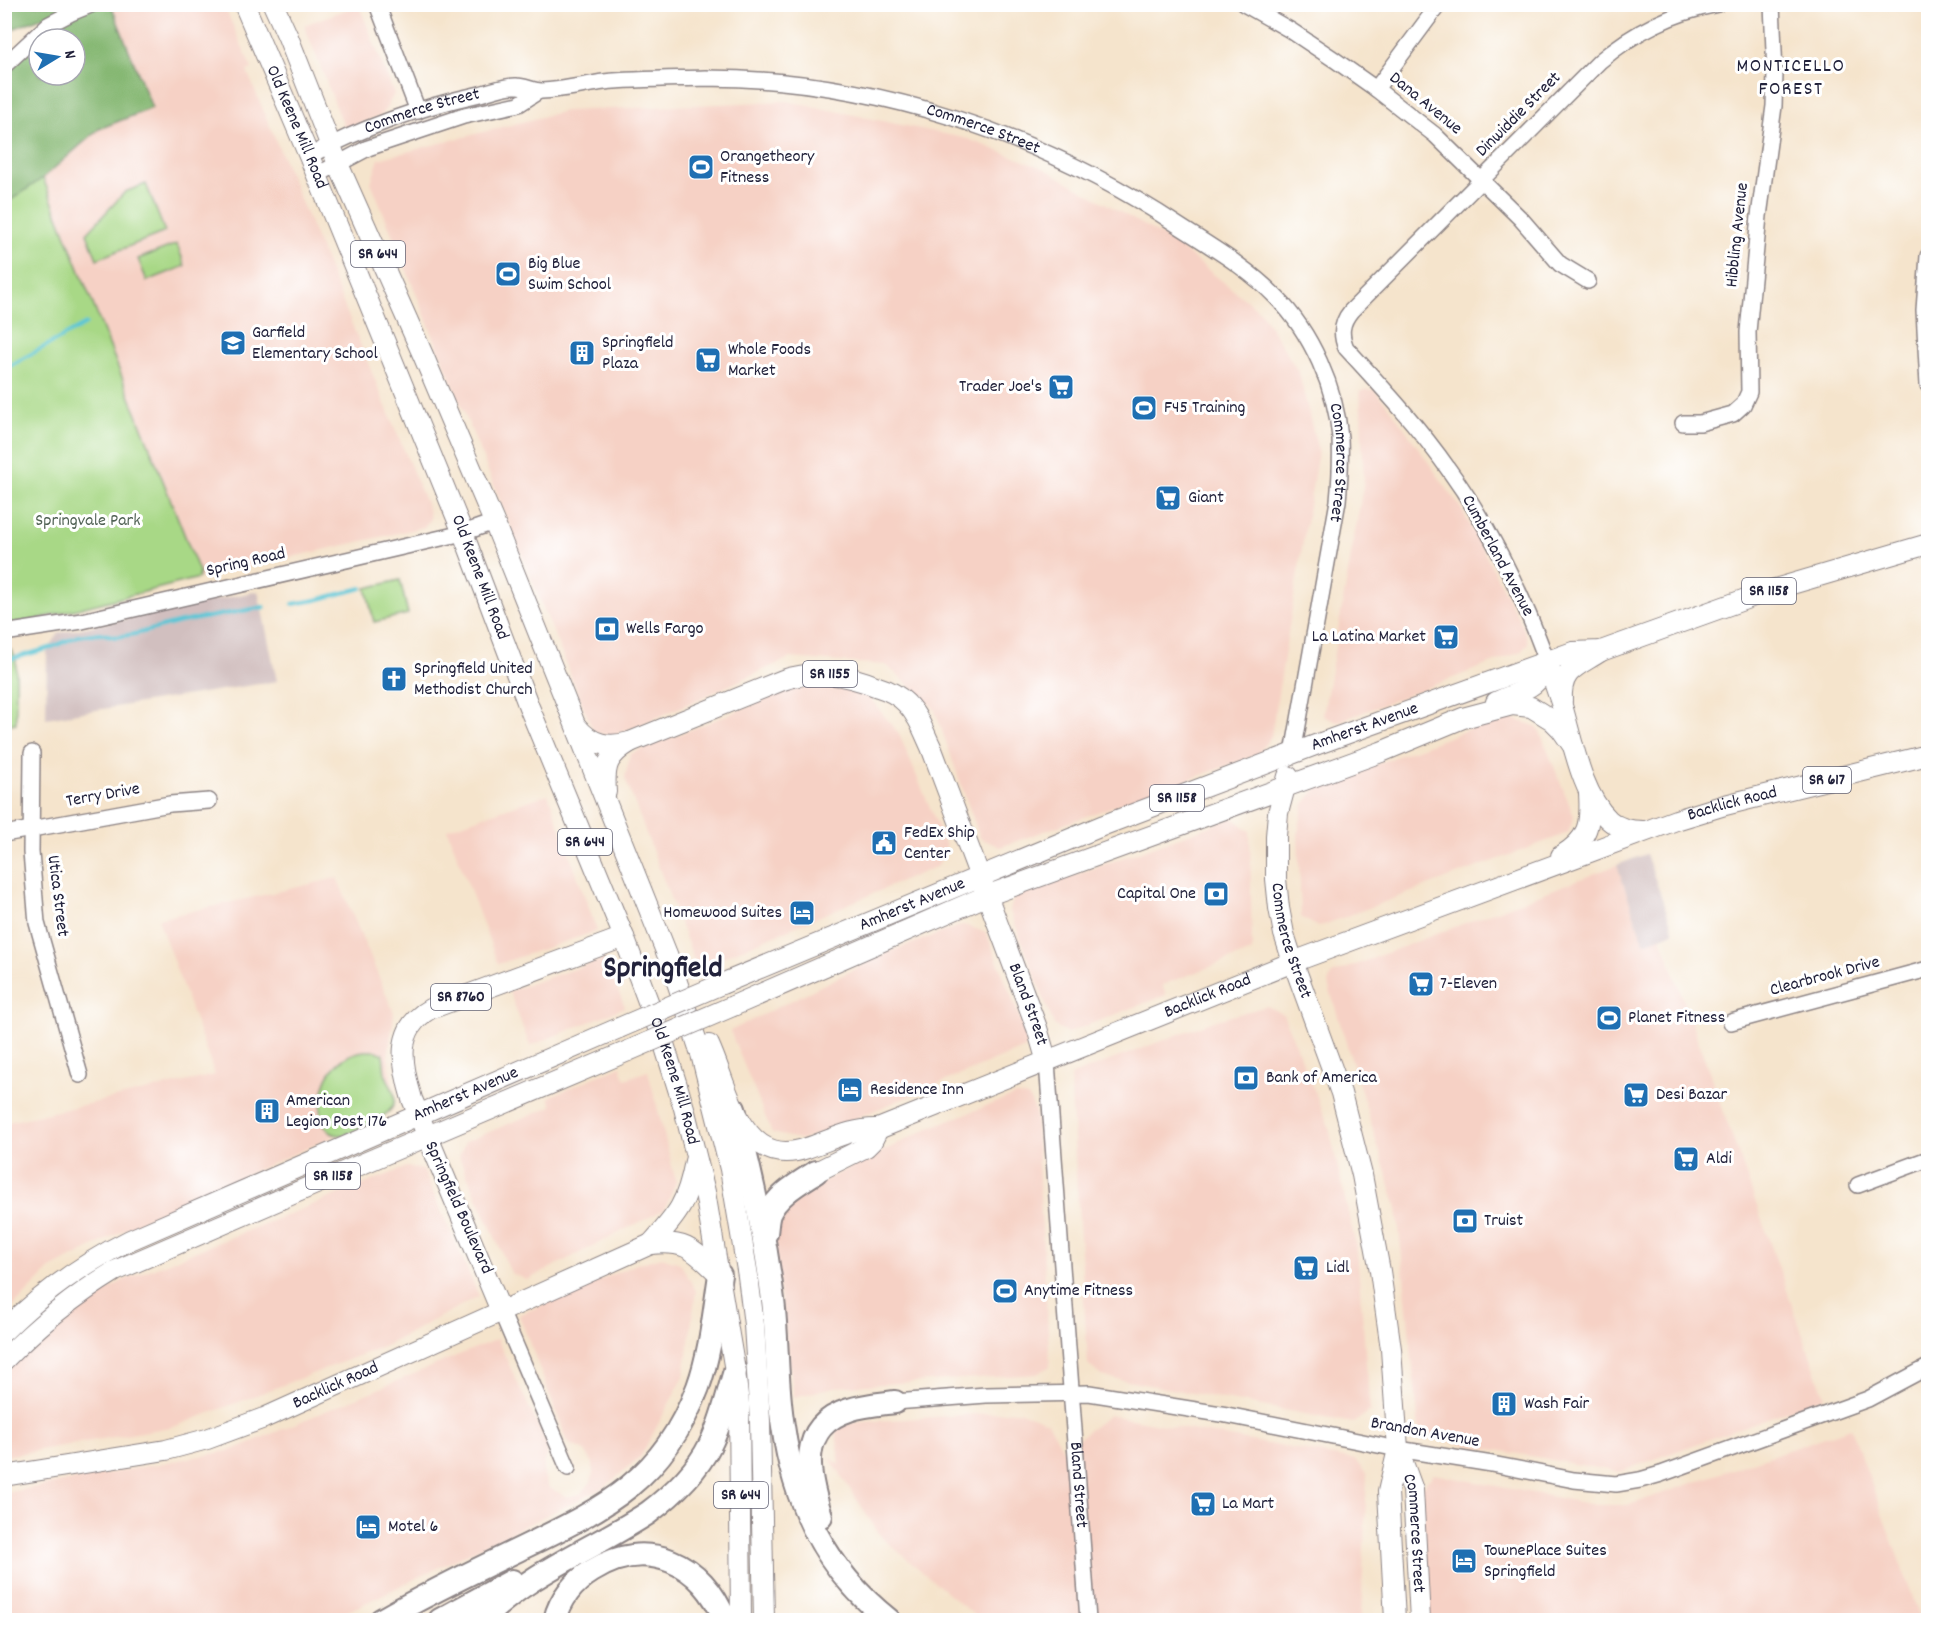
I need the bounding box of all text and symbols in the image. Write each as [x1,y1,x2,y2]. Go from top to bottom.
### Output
north arrow [27,27,87,87]
text: N [57,49,81,61]
district label: MONTICELLO FOREST [1736,53,1846,104]
street label: Old Keene Mill Road [259,62,334,193]
street label: Dinwiddie Street [1471,66,1568,163]
street label: Dana Avenue [1383,67,1467,141]
street label: Commerce Street [361,82,482,141]
street label: Commerce Street [923,98,1044,161]
place label: Orangetheory Fitness [720,145,815,191]
sports icon: Orangetheory Fitness [686,152,716,182]
street label: Hibbling Avenue [1720,181,1756,289]
road number: SR 644 [351,241,405,267]
place label: Big Blue Swim School [528,252,612,298]
sports icon: Big Blue Swim School [493,259,523,289]
place label: Garfield Elementary School [252,321,379,367]
school or university icon: Garfield Elementary School [218,328,248,358]
place label: Springfield Plaza [602,331,673,377]
building icon: Springfield Plaza [567,338,597,368]
place label: Whole Foods Market [728,338,811,384]
supermarket icon: Whole Foods Market [693,345,723,375]
supermarket icon: Trader Joe's [1046,372,1076,402]
place label: Trader Joe's [959,375,1042,400]
sports icon: F45 Training [1129,393,1159,423]
place label: F45 Training [1164,396,1245,421]
street label: Commerce Street [1322,400,1353,524]
supermarket icon: Giant [1153,483,1183,513]
place label: Giant [1188,486,1224,511]
street label: Cumberland Avenue [1454,491,1540,621]
park label: Springvale Park [35,509,141,534]
street label: Old Keene Mill Road [444,511,515,644]
street label: Spring Road [204,542,288,584]
road number: SR 1158 [1742,578,1796,604]
bank icon: Wells Fargo [592,614,622,644]
place label: Wells Fargo [626,617,704,642]
supermarket icon: La Latina Market [1431,622,1461,652]
place label: La Latina Market [1312,625,1426,650]
place label: Springfield United Methodist Church [414,657,533,703]
road number: SR 1155 [803,661,857,687]
church icon: Springfield United Methodist Church [379,664,409,694]
street label: Amherst Avenue [1307,696,1422,758]
road number: SR 617 [1803,767,1851,793]
street label: Terry Drive [64,777,142,815]
street label: Backlick Road [1685,780,1780,828]
road number: SR 1158 [1150,785,1204,811]
place label: FedEx Ship Center [904,821,975,867]
public building icon: FedEx Ship Center [869,828,899,858]
road number: SR 644 [558,829,612,855]
street label: Utica Street [40,854,74,939]
street label: Amherst Avenue [856,871,969,938]
bank icon: Capital One [1201,879,1231,909]
place label: Capital One [1117,882,1196,907]
street label: Commerce Street [1264,882,1318,1003]
hotel icon: Homewood Suites [787,898,817,928]
place label: Homewood Suites [663,901,782,926]
district label: Springfield [604,949,722,992]
street label: Clearbrook Drive [1767,950,1883,1004]
street label: Bland Street [1001,960,1054,1049]
street label: Backlick Road [1161,968,1255,1025]
supermarket icon: 7-Eleven [1406,969,1436,999]
place label: 7-Eleven [1440,972,1497,997]
road number: SR 8760 [431,984,491,1010]
sports icon: Planet Fitness [1594,1003,1624,1033]
place label: Planet Fitness [1628,1006,1725,1031]
street label: Old Keene Mill Road [643,1014,705,1147]
street label: Amherst Avenue [409,1061,522,1128]
bank icon: Bank of America [1231,1063,1261,1093]
place label: Bank of America [1266,1066,1378,1091]
hotel icon: Residence Inn [835,1075,865,1105]
place label: Residence Inn [870,1078,964,1103]
supermarket icon: Desi Bazar [1621,1080,1651,1110]
place label: Desi Bazar [1656,1083,1727,1108]
place label: American Legion Post 176 [286,1089,387,1135]
building icon: American Legion Post 176 [252,1096,282,1126]
street label: Springfield Boulevard [417,1138,499,1278]
supermarket icon: Aldi [1671,1144,1701,1174]
place label: Aldi [1706,1147,1732,1172]
road number: SR 1158 [306,1163,360,1189]
bank icon: Truist [1450,1206,1480,1236]
place label: Truist [1484,1209,1524,1234]
supermarket icon: Lidl [1291,1253,1321,1283]
place label: Lidl [1326,1256,1350,1281]
sports icon: Anytime Fitness [990,1276,1020,1306]
place label: Anytime Fitness [1024,1279,1133,1304]
street label: Backlick Road [289,1356,383,1416]
building icon: Wash Fair [1489,1389,1519,1419]
place label: Wash Fair [1524,1392,1589,1417]
street label: Brandon Avenue [1369,1411,1481,1455]
street label: Bland Street [1062,1441,1094,1529]
street label: Commerce Street [1396,1470,1431,1594]
road number: SR 644 [714,1482,768,1508]
supermarket icon: La Mart [1188,1489,1218,1519]
place label: La Mart [1222,1492,1275,1517]
hotel icon: Motel 6 [353,1512,383,1542]
place label: Motel 6 [388,1515,438,1540]
place label: TownePlace Suites Springfield [1484,1539,1607,1585]
hotel icon: TownePlace Suites Springfield [1449,1546,1479,1576]

